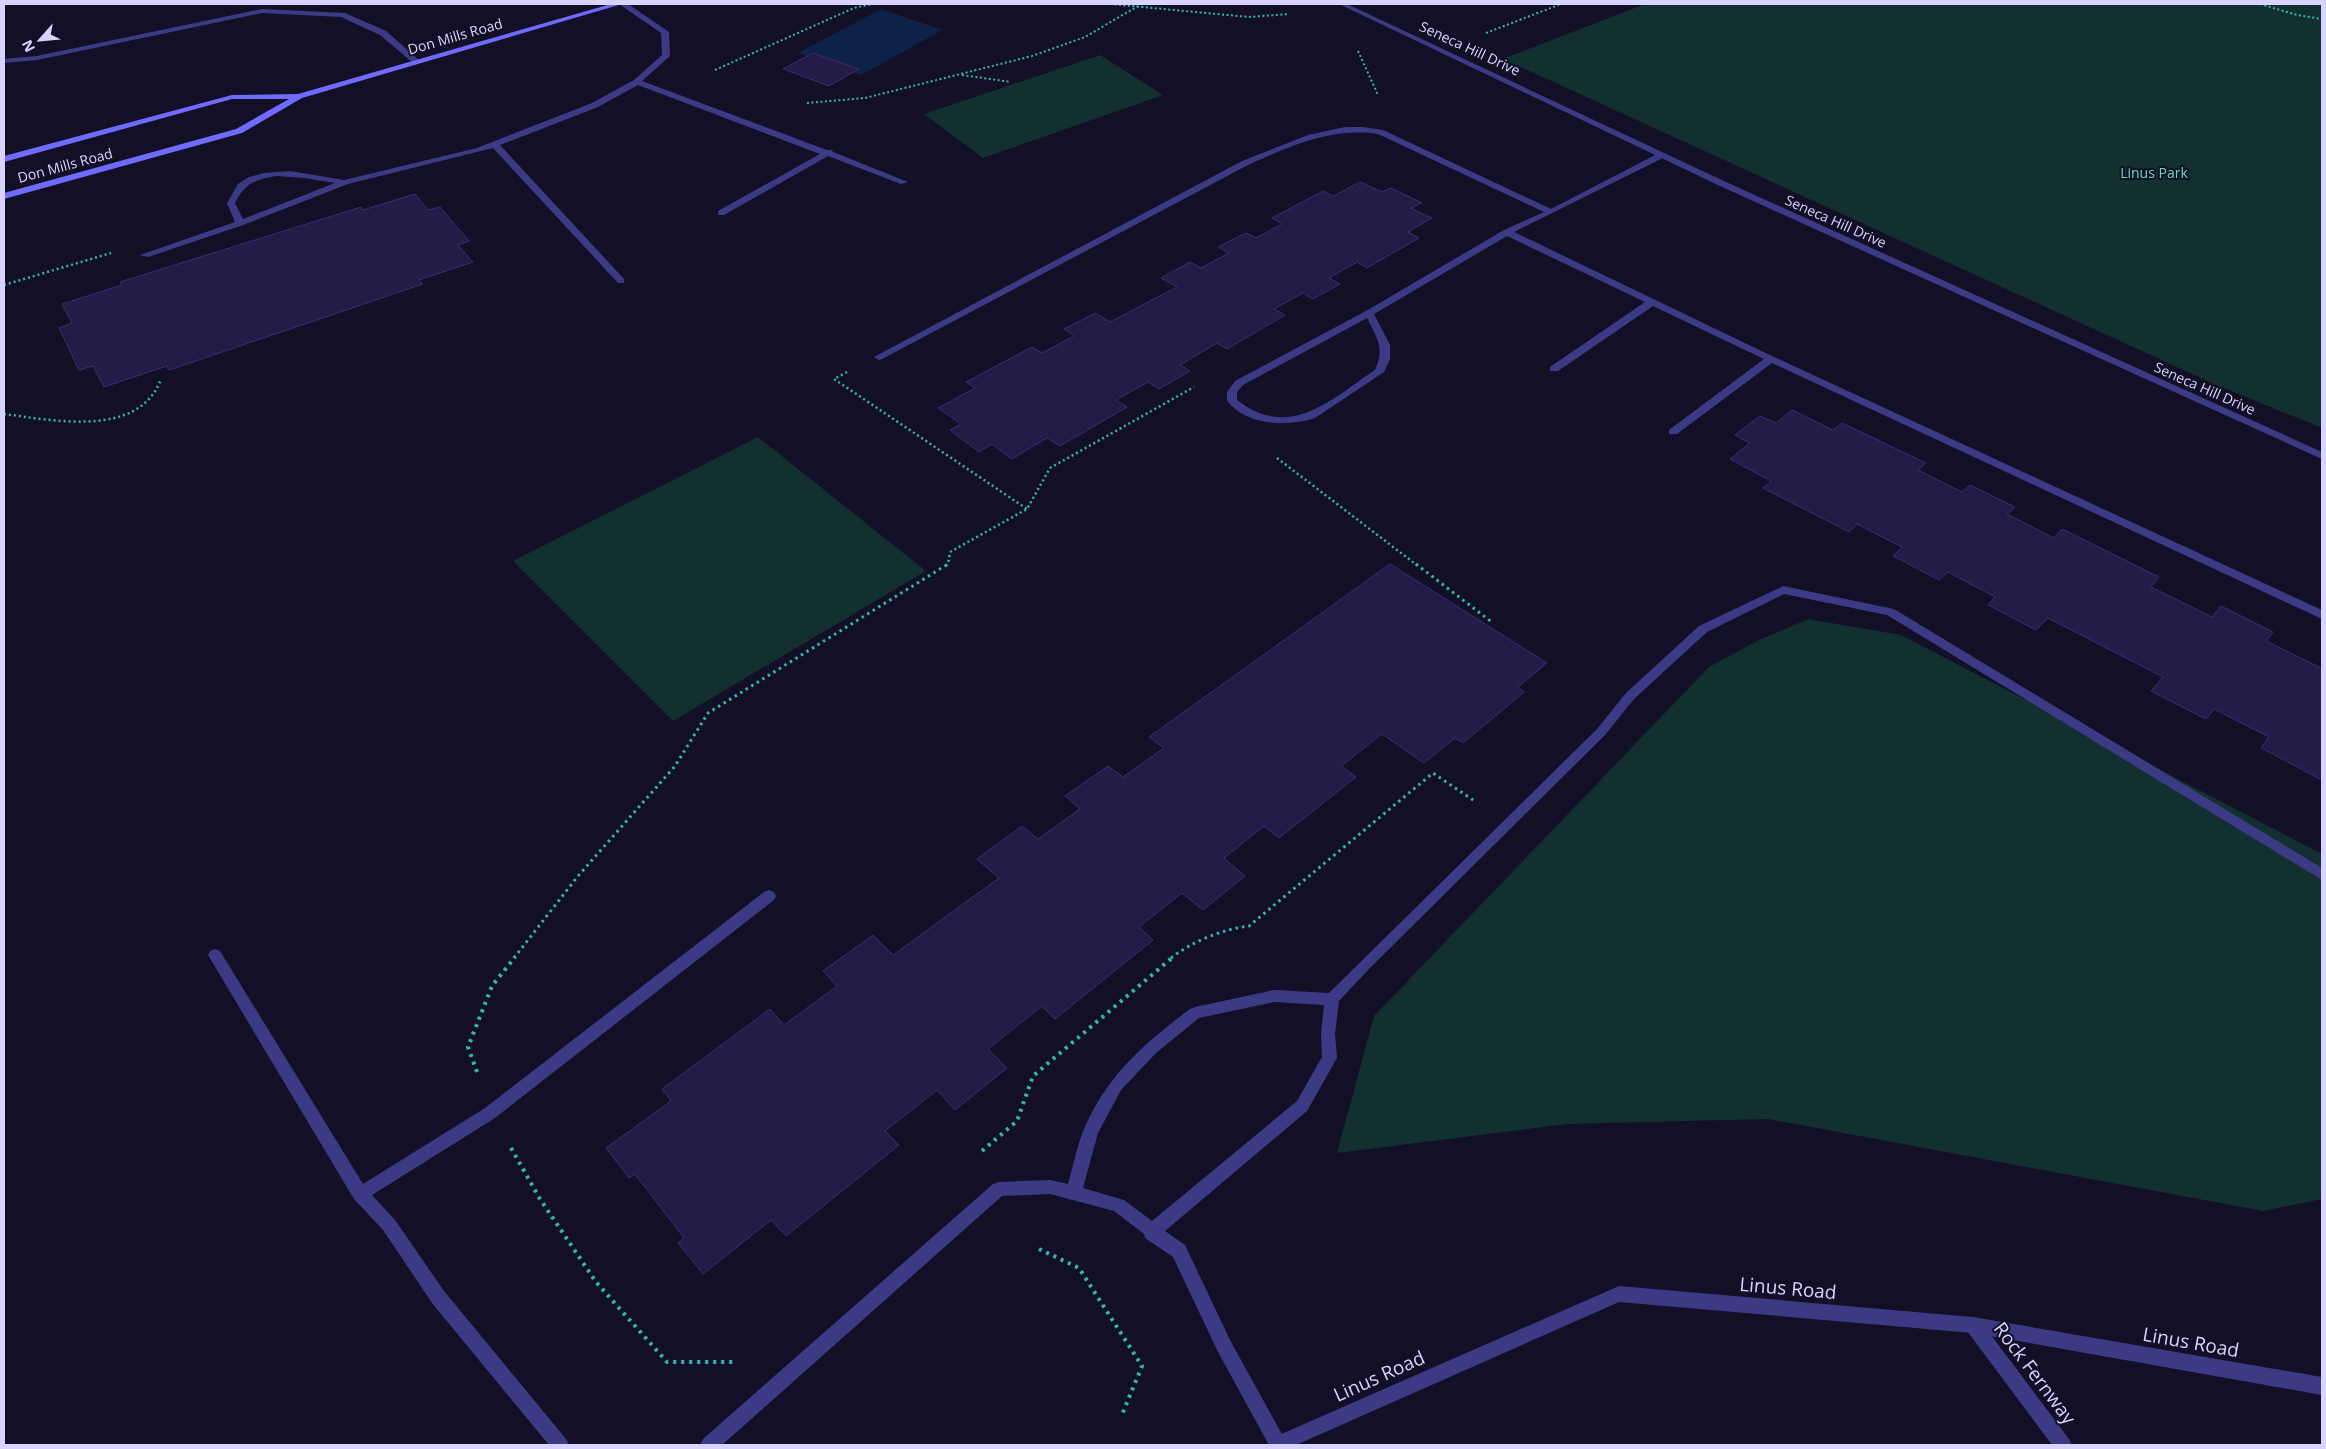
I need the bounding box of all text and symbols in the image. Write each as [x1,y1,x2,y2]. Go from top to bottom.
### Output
street label: Don Mills Road [405,13,505,59]
north arrow [15,15,65,65]
street label: Seneca Hill Drive [1417,16,1524,80]
text: N [17,37,39,56]
street label: Don Mills Road [15,143,115,187]
park label: Linus Park [2120,163,2188,182]
street label: Seneca Hill Drive [1782,190,1890,252]
street label: Seneca Hill Drive [2151,357,2259,419]
street label: Linus Road [1738,1271,1838,1305]
street label: Rock Fernway [1988,1317,2082,1430]
street label: Linus Road [2141,1321,2241,1363]
street label: Linus Road [1329,1344,1429,1408]

